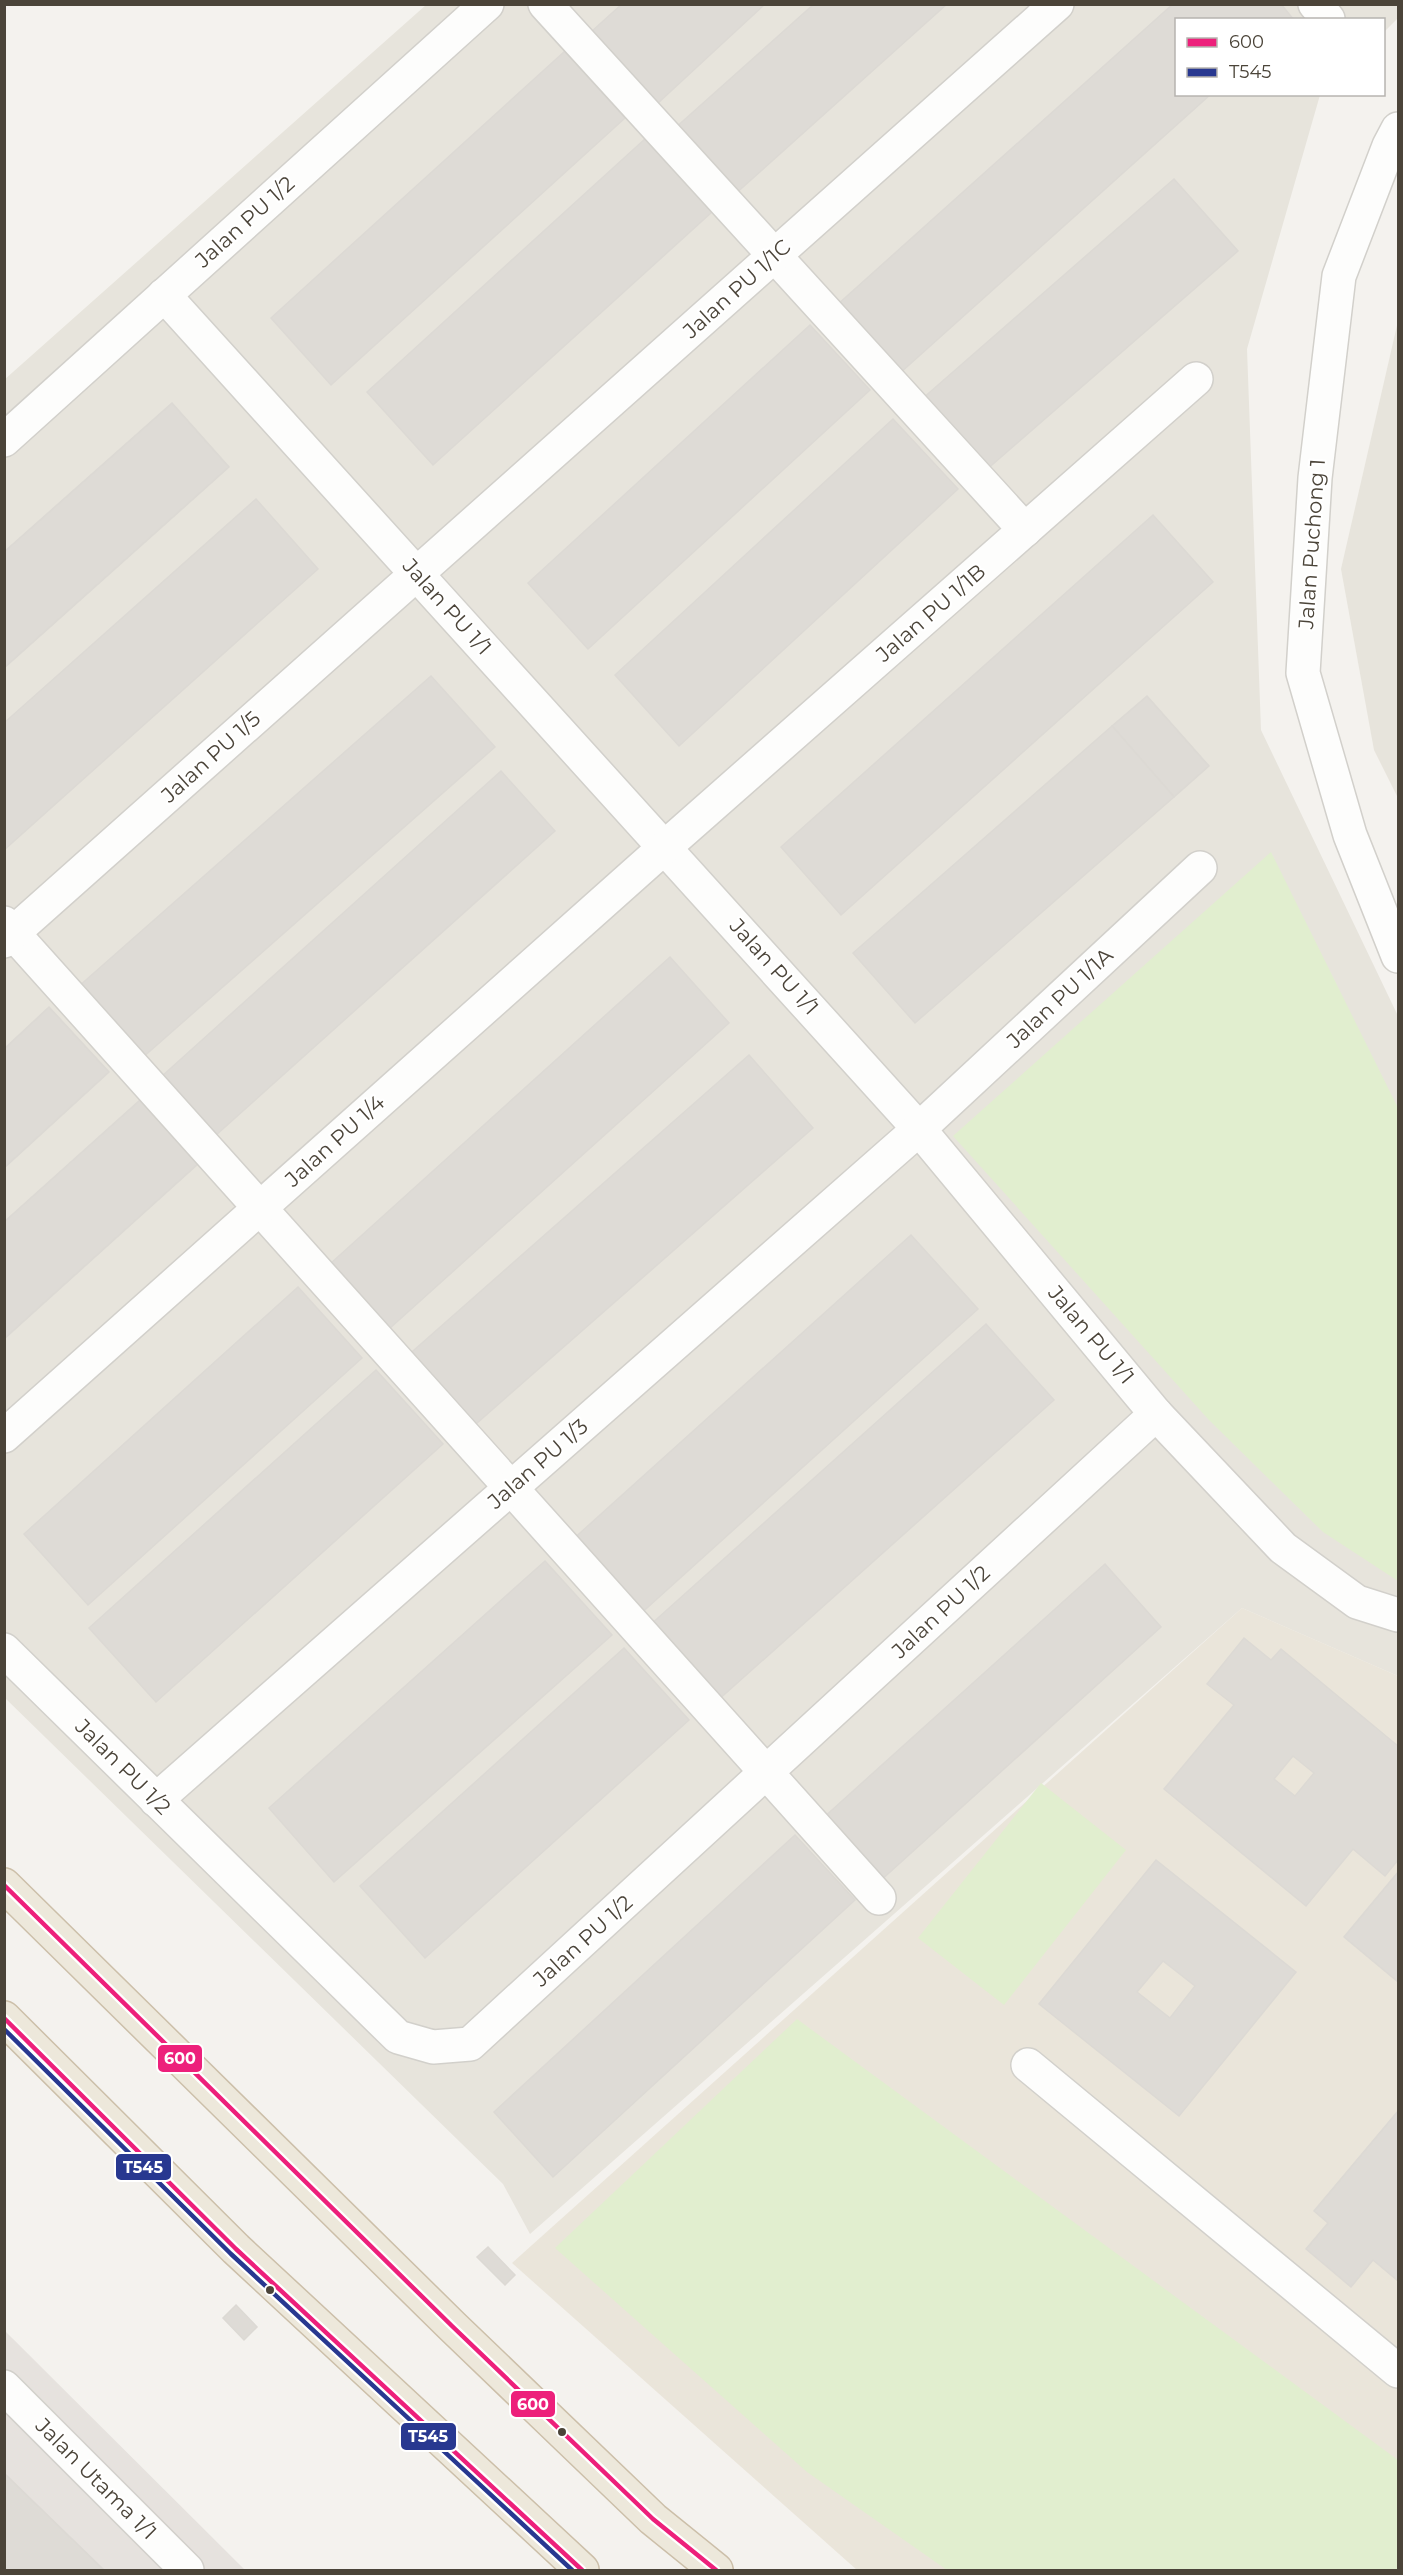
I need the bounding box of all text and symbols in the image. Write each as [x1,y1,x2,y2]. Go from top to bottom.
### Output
legend [1175,18,1385,96]
text: 600 [1229,31,1264,53]
text: T545 [1229,61,1271,83]
street label: Jalan PU 1/2 [189,171,299,273]
street label: Jalan PU 1/1C [677,234,795,344]
street label: Jalan Puchong 1 [1293,458,1330,631]
street label: Jalan PU 1/1 [397,553,497,660]
street label: Jalan PU 1/1B [870,558,990,667]
street label: Jalan PU 1/5 [155,706,265,808]
street label: Jalan PU 1/1 [724,913,824,1020]
street label: Jalan PU 1/1A [1001,942,1118,1054]
street label: Jalan PU 1/4 [279,1089,389,1192]
street label: Jalan PU 1/1 [1042,1280,1140,1389]
street label: Jalan PU 1/3 [482,1413,593,1514]
street label: Jalan PU 1/2 [886,1560,995,1664]
street label: Jalan PU 1/2 [70,1713,176,1819]
street label: Jalan PU 1/2 [527,1890,637,1992]
line badge: 600 [157,2044,203,2073]
text: 600 [164,2049,196,2068]
line badge: T545 [115,2153,172,2181]
text: T545 [123,2158,163,2177]
unlabelled marker [264,2284,276,2296]
line badge: 600 [510,2390,556,2418]
text: 600 [517,2395,549,2414]
street label: Jalan Utama 1/1 [30,2412,162,2544]
line badge: T545 [400,2422,457,2451]
unlabelled marker [556,2426,568,2438]
text: T545 [408,2427,448,2446]

